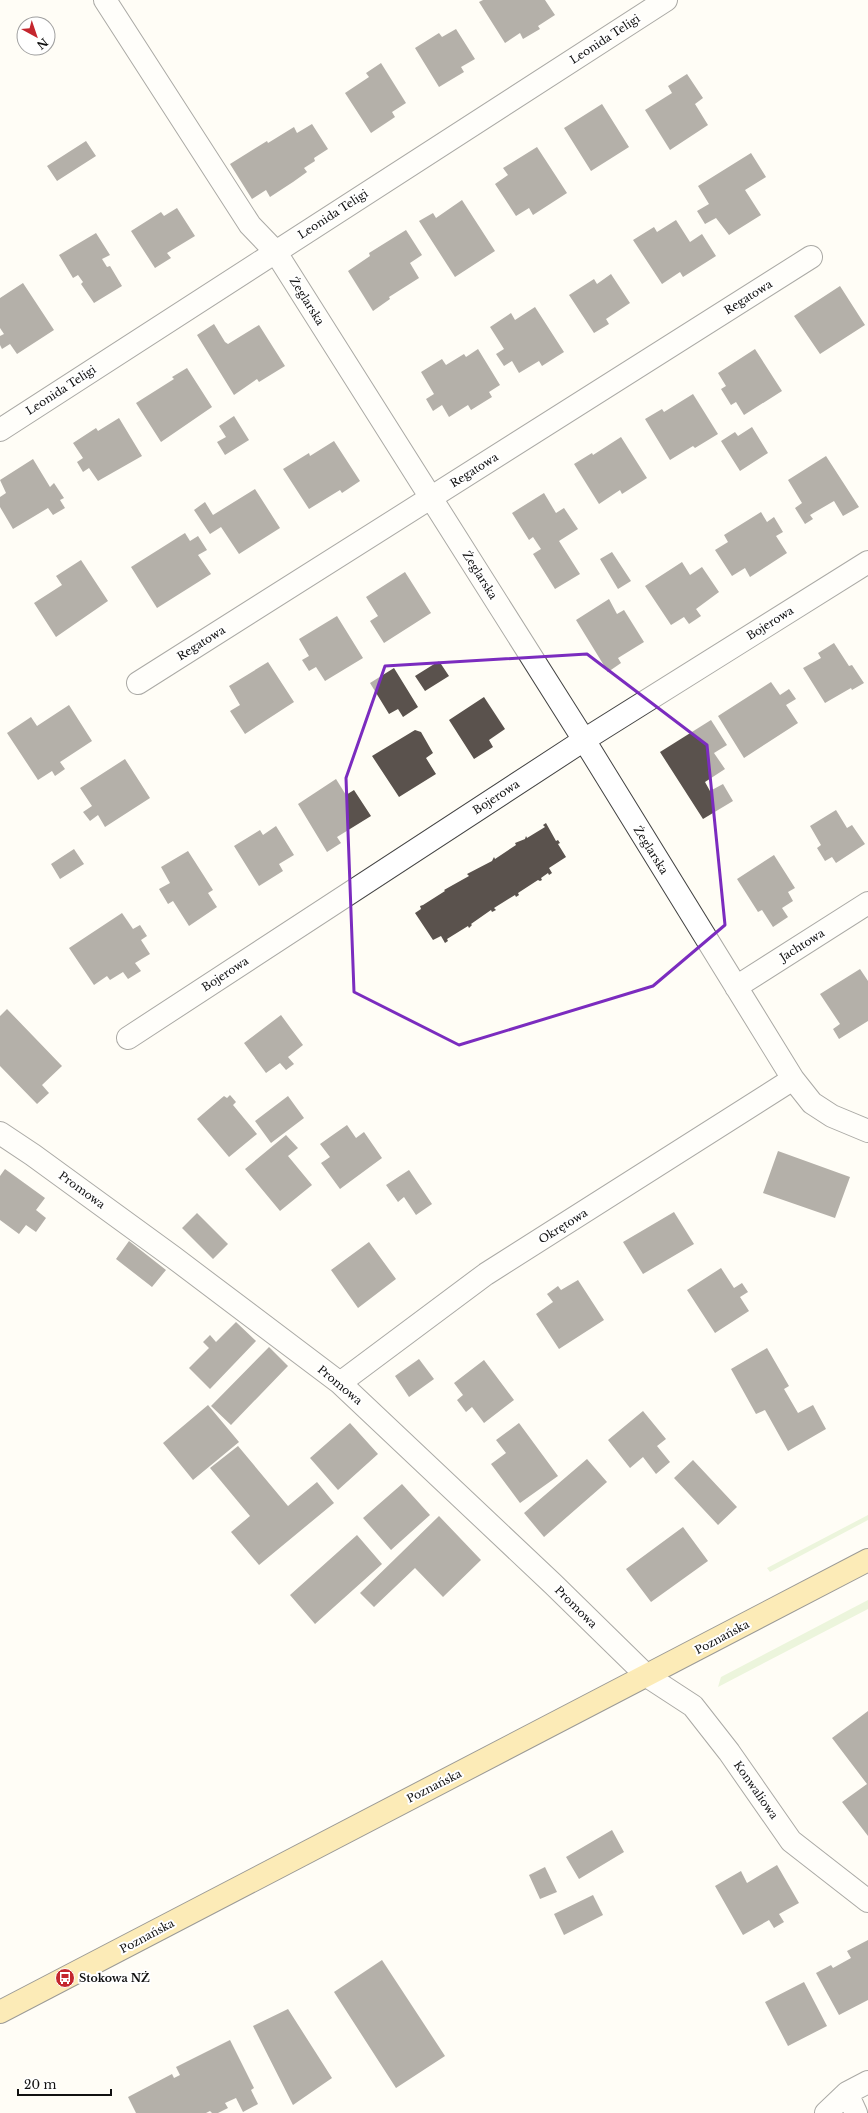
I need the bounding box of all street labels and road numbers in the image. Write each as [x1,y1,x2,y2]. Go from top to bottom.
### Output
street label: Leonida Teligi [567,11,643,67]
street label: Leonida Teligi [295,186,371,242]
street label: Żeglarska [287,274,328,328]
street label: Regatowa [721,276,775,317]
street label: Leonida Teligi [23,362,99,418]
street label: Regatowa [447,449,501,490]
street label: Żeglarska [460,548,501,602]
street label: Bojerowa [744,603,797,643]
street label: Regatowa [174,622,228,663]
street label: Bojerowa [470,776,523,817]
street label: Żeglarska [631,823,672,877]
street label: Jachtowa [775,925,828,965]
street label: Bojerowa [199,953,252,994]
street label: Promowa [56,1168,109,1212]
street label: Okrętowa [536,1205,591,1247]
street label: Promowa [315,1362,366,1408]
street label: Promowa [552,1583,601,1632]
street label: Poznańska [692,1616,752,1657]
street label: Konwaliowa [731,1758,782,1823]
street label: Poznańska [404,1766,465,1806]
street label: Poznańska [117,1915,177,1956]

